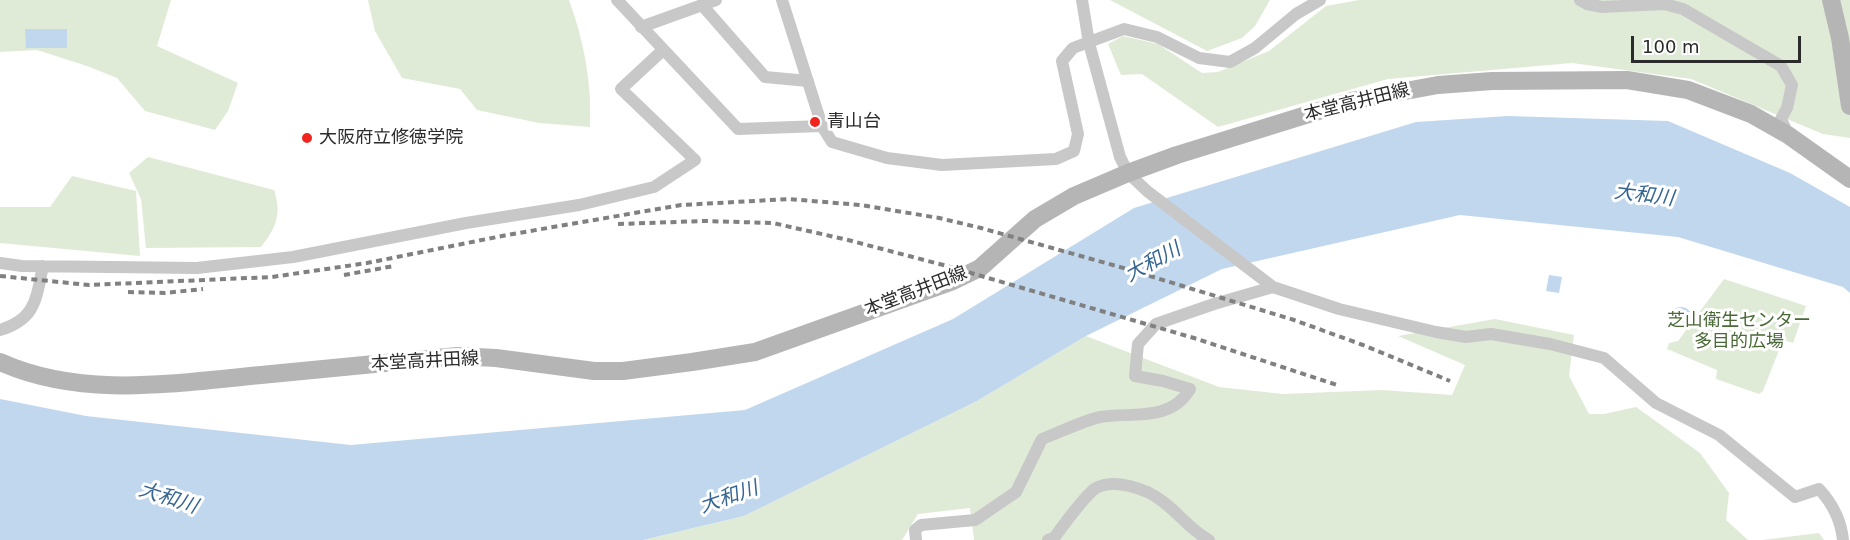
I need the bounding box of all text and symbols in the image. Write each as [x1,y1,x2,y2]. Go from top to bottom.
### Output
scale bar [1634,24,1804,62]
text: 100 m [1642,36,1700,57]
street label: 本堂高井田線 [1302,79,1412,127]
place label: 青山台 [827,111,881,133]
marker: 青山台 [808,115,822,129]
place label: 大阪府立修徳学院 [319,127,463,149]
marker: 大阪府立修徳学院 [300,131,314,145]
water label: 大和川 [1613,180,1675,212]
water label: 大和川 [1121,238,1185,288]
street label: 本堂高井田線 [862,263,970,321]
park label: 芝山衛生センター 多目的広場 [1667,310,1811,352]
street label: 本堂高井田線 [371,348,479,376]
water label: 大和川 [697,477,761,519]
water label: 大和川 [136,478,200,520]

